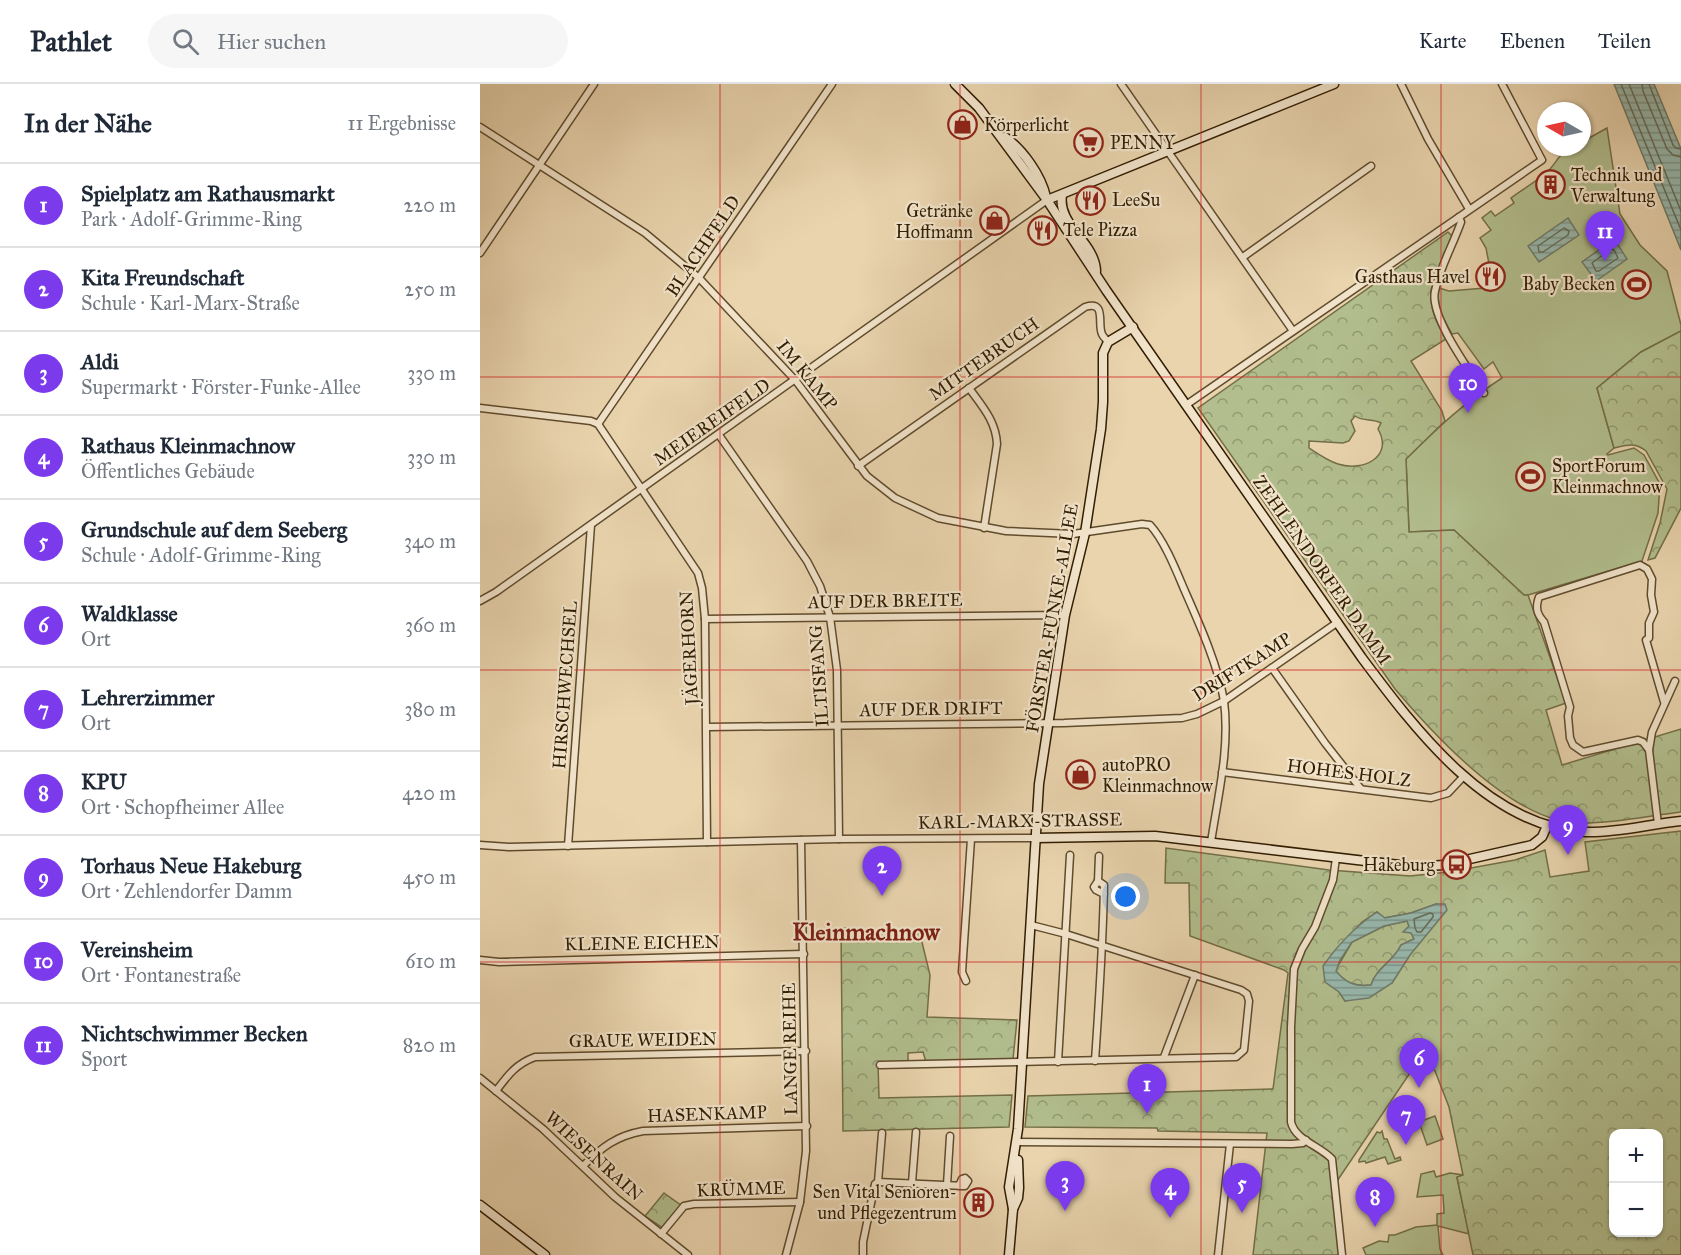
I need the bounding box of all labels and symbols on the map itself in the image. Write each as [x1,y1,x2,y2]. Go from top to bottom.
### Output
north arrow [1537,102,1591,156]
shop icon: Körperlicht [947,109,979,141]
place label: Körperlicht [984,114,1070,136]
supermarket icon: PENNY [1073,127,1105,159]
place label: PENNY [1110,132,1176,154]
place label: Technik und Verwaltung [1570,164,1662,208]
building icon: Technik und Verwaltung [1534,169,1566,201]
restaurant icon: LeeSu [1075,184,1107,216]
place label: LeeSu [1112,189,1161,211]
street label: BLACHFELD [661,191,745,301]
place label: Getränke Hoffmann [895,200,973,243]
shop icon: Getränke Hoffmann [978,205,1010,237]
pin: 11 [1586,212,1624,261]
restaurant icon: Tele Pizza [1026,214,1058,246]
place label: Tele Pizza [1063,219,1137,241]
restaurant icon: Gasthaus Havel [1475,261,1507,293]
place label: Gasthaus Havel [1355,266,1470,288]
sports icon: Baby Becken [1620,268,1652,300]
place label: Baby Becken [1522,273,1615,295]
street label: MITTEBRUCH [925,313,1043,405]
street label: IM KAMP [772,335,842,415]
pin: 10 [1448,364,1488,413]
street label: MEIEREIFELD [649,374,775,470]
place label: SportForum Kleinmachnow [1552,455,1663,498]
sports icon: SportForum Kleinmachnow [1515,460,1547,492]
street label: ZEHLENDORFER DAMM [1248,471,1396,669]
street label: FÖRSTER-FUNKE-ALLEE [1020,501,1083,734]
street label: AUF DER BREITE [806,589,963,613]
street label: JÄGERHORN [675,590,704,708]
street label: HIRSCHWECHSEL [548,599,582,770]
street label: ILTISFANG [804,624,834,728]
street label: DRIFTKAMP [1189,628,1295,706]
street label: AUF DER DRIFT [858,697,1003,721]
place label: autoPRO Kleinmachnow [1102,754,1213,797]
street label: HOHES HOLZ [1286,754,1412,792]
shop icon: autoPRO Kleinmachnow [1065,759,1097,791]
pin: 9 [1548,806,1588,855]
street label: KARL-MARX-STRASSE [918,808,1122,834]
pin: 2 [862,846,902,896]
bus stop icon: Hakeburg [1440,849,1472,881]
place label: Hakeburg [1363,854,1436,877]
your location [1111,882,1140,911]
district label: Kleinmachnow [792,917,941,947]
street label: KLEINE EICHEN [564,931,720,955]
street label: LANGE REIHE [778,982,802,1116]
street label: GRAUE WEIDEN [569,1028,717,1052]
pin: 6 [1400,1038,1438,1088]
pin: 1 [1128,1064,1166,1114]
pin: 7 [1386,1096,1426,1145]
street label: HASENKAMP [647,1101,767,1127]
street label: WIESENRAIN [541,1106,647,1206]
pin: 3 [1046,1162,1084,1211]
pin: 5 [1222,1164,1262,1213]
pin: 4 [1150,1168,1190,1218]
street label: KRÜMME [696,1175,786,1202]
pin: 8 [1356,1178,1394,1227]
place label: Sen Vital Senioren- und Pflegezentrum [813,1181,957,1225]
building icon: Sen Vital Senioren- und Pflegezentrum [962,1186,994,1218]

